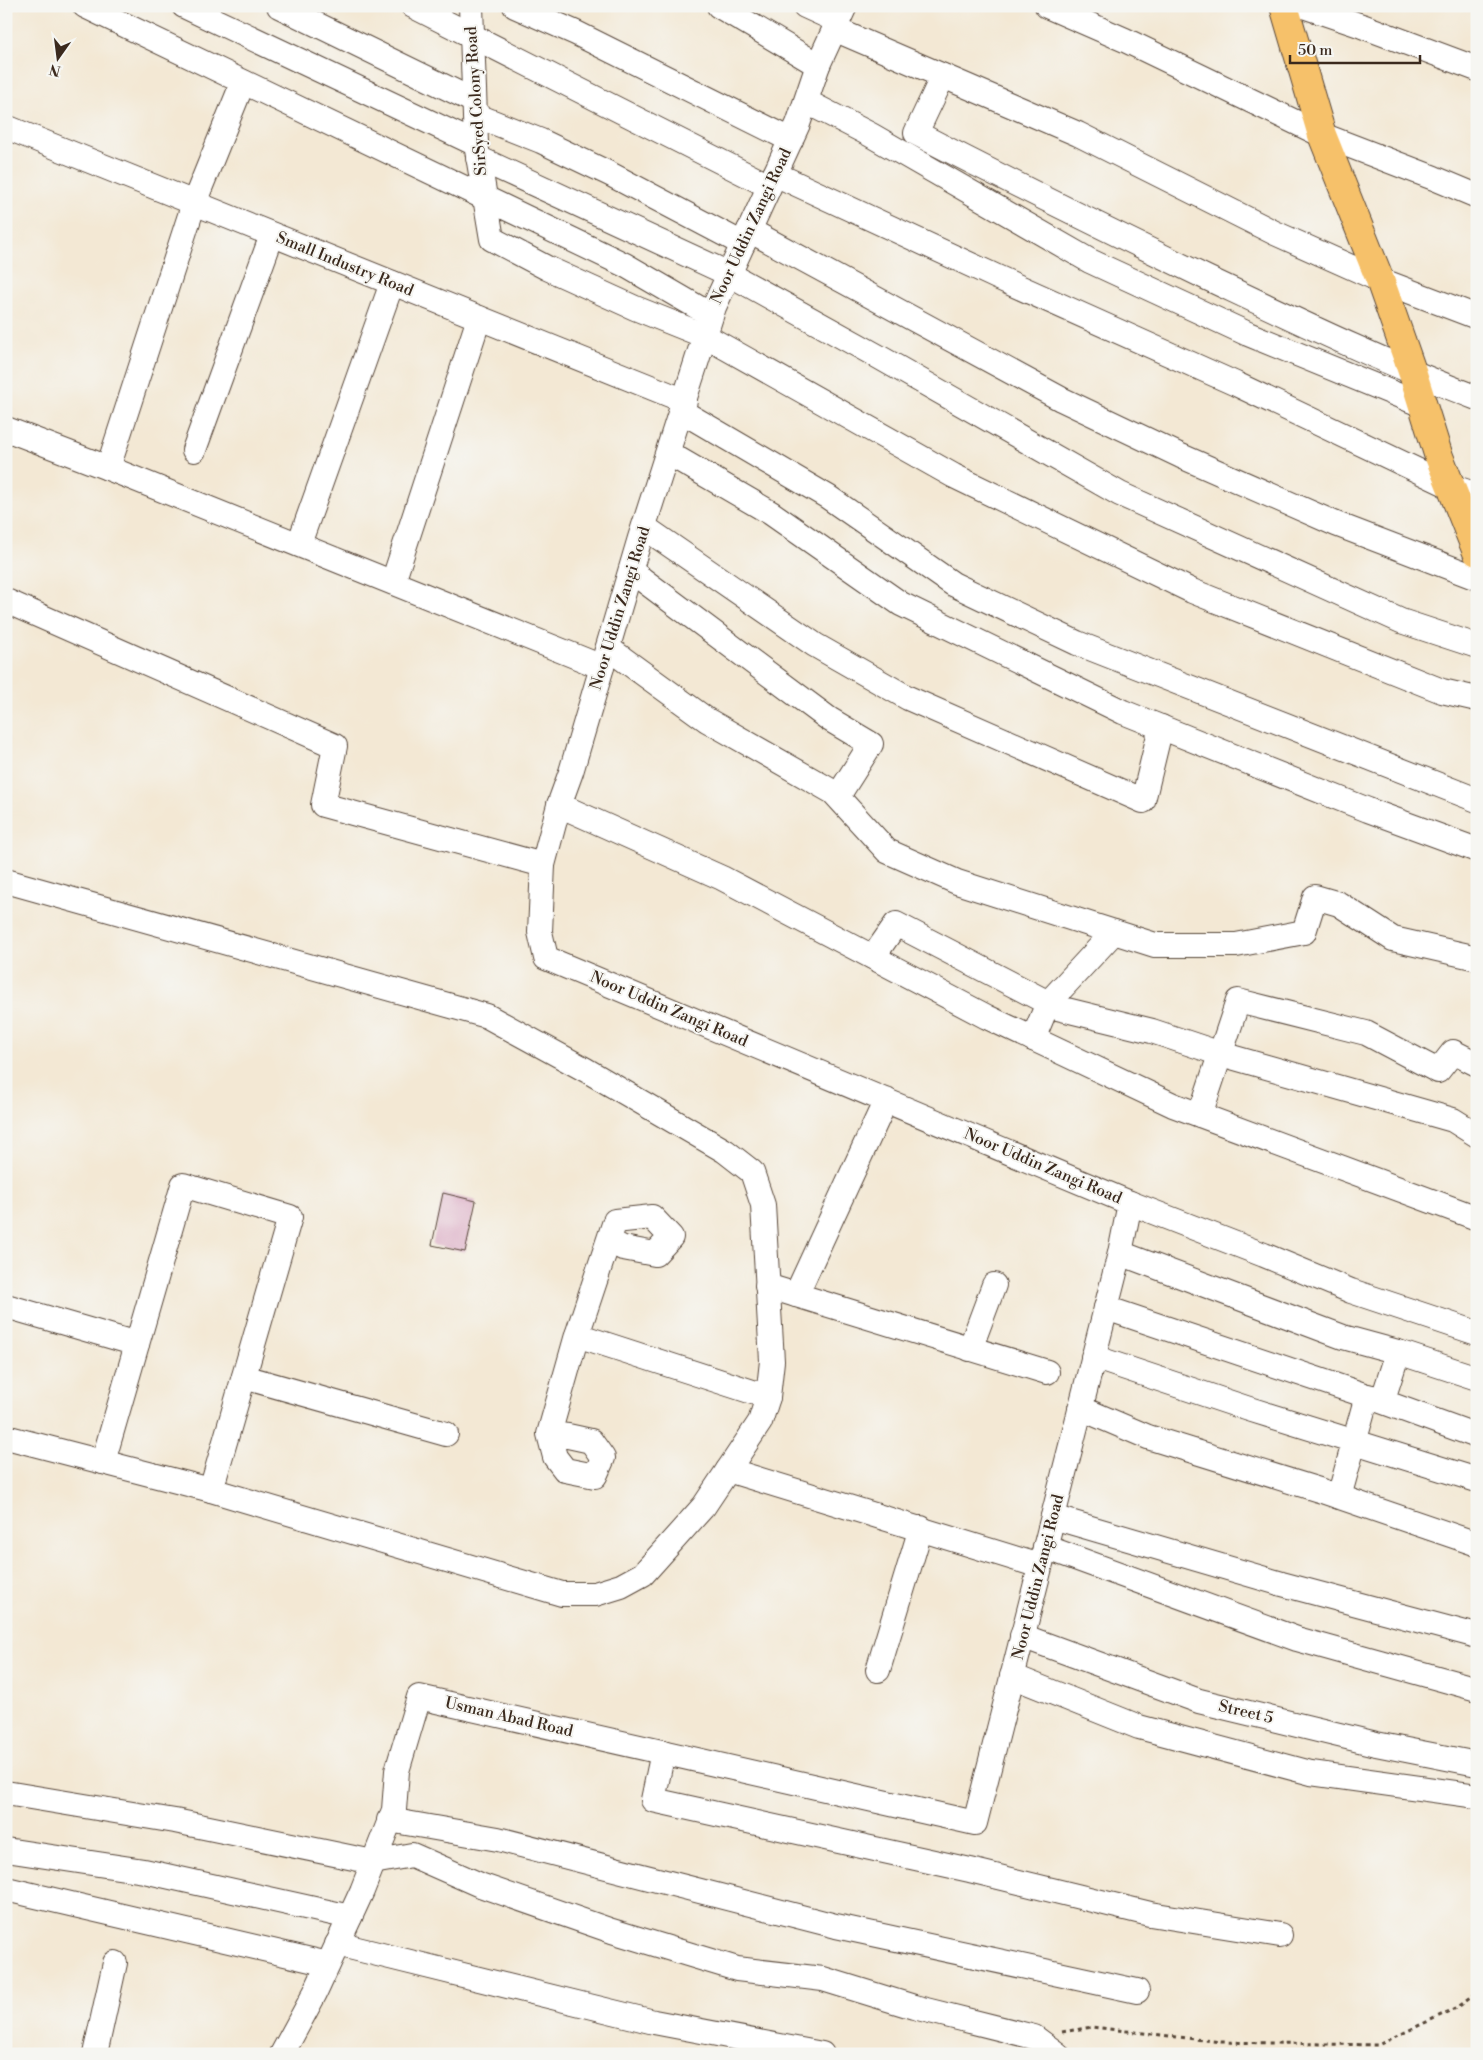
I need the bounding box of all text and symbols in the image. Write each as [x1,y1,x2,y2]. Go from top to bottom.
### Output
street label: SirSyed Colony Road [461,26,491,176]
north arrow [32,32,82,82]
scale bar [1290,32,1420,64]
text: 50 m [1298,41,1332,60]
text: N [48,60,63,80]
street label: Noor Uddin Zangi Road [706,145,796,307]
street label: Small Industry Road [273,227,417,301]
street label: Noor Uddin Zangi Road [586,524,654,692]
street label: Noor Uddin Zangi Road [587,967,751,1051]
street label: Noor Uddin Zangi Road [961,1124,1125,1208]
street label: Noor Uddin Zangi Road [1008,1492,1068,1662]
street label: Usman Abad Road [443,1693,575,1741]
street label: Street 5 [1217,1696,1275,1728]

